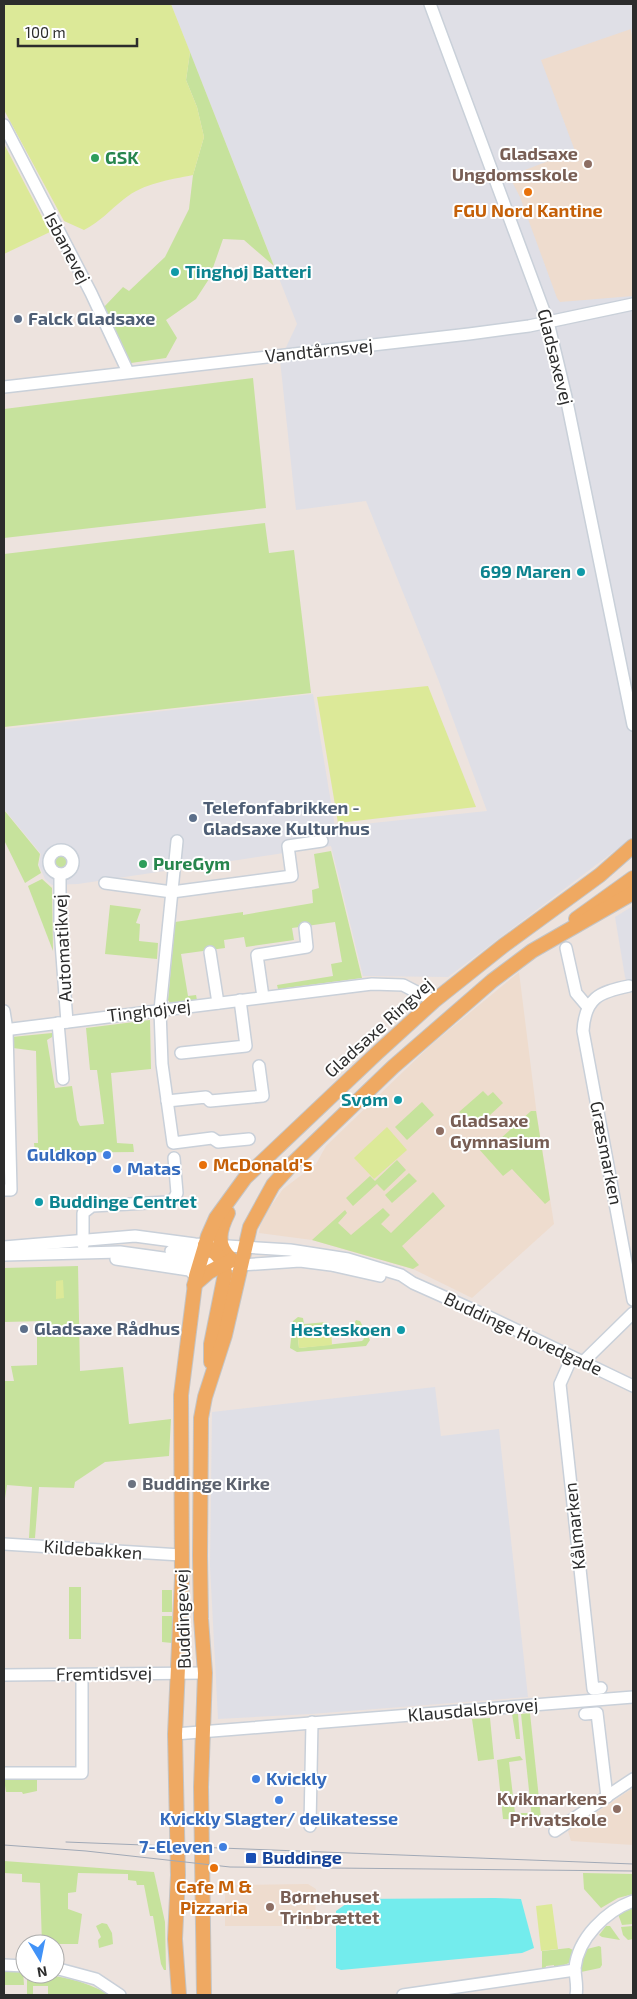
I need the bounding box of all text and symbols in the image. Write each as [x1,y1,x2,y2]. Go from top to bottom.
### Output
scale bar [18,15,136,47]
text: 100 m [25,23,66,41]
place label: Gladsaxe Ungdomsskole [452,142,578,185]
place label: GSK [105,146,139,168]
marker: GSK [89,152,101,164]
marker: Gladsaxe Ungdomsskole [582,158,594,170]
marker: FGU Nord Kantine [522,186,534,198]
place label: FGU Nord Kantine [453,199,603,221]
street label: Isbanevej [40,208,96,287]
place label: Tinghøj Batteri [185,260,312,282]
marker: Tinghøj Batteri [169,266,181,278]
street label: Gladsaxevej [533,306,579,407]
place label: Falck Gladsaxe [28,307,155,329]
marker: Falck Gladsaxe [12,313,24,325]
street label: Vandtårnsvej [264,333,374,367]
place label: 699 Maren [480,560,571,582]
marker: 699 Maren [575,566,587,578]
place label: Telefonfabrikken - Gladsaxe Kulturhus [203,796,370,839]
marker: Telefonfabrikken - Gladsaxe Kulturhus [187,812,199,824]
place label: PureGym [153,852,230,874]
marker: PureGym [137,858,149,870]
street label: Automatikvej [48,893,76,1003]
street label: Gladsaxe Ringvej [319,973,437,1082]
street label: Tinghøjvej [106,994,192,1026]
place label: Svøm [341,1088,388,1110]
marker: Svøm [392,1094,404,1106]
street label: Græsmarken [586,1099,628,1207]
place label: Gladsaxe Gymnasium [450,1109,550,1152]
marker: Gladsaxe Gymnasium [434,1125,446,1137]
place label: Guldkop [27,1143,97,1165]
marker: Guldkop [101,1149,113,1161]
place label: McDonald's [213,1153,313,1175]
place label: Matas [127,1157,181,1179]
marker: McDonald's [197,1159,209,1171]
marker: Matas [111,1163,123,1175]
place label: Buddinge Centret [49,1190,197,1212]
marker: Buddinge Centret [33,1196,45,1208]
street label: Buddinge Hovedgade [441,1287,606,1379]
place label: Gladsaxe Rådhus [34,1317,180,1339]
place label: Hesteskoen [290,1318,391,1340]
marker: Gladsaxe Rådhus [18,1323,30,1335]
marker: Hesteskoen [395,1324,407,1336]
place label: Buddinge Kirke [142,1472,270,1494]
marker: Buddinge Kirke [126,1478,138,1490]
street label: Kålmarken [558,1481,590,1571]
street label: Kildebakken [43,1535,143,1563]
street label: Buddingevej [169,1569,195,1669]
street label: Fremtidsvej [56,1661,152,1685]
street label: Klausdalsbrovej [407,1692,539,1726]
place label: Kvickly [266,1767,328,1789]
marker: Kvickly [250,1773,262,1785]
place label: Kvikmarkens Privatskole [497,1787,607,1830]
marker: Kvickly Slagter/ delikatesse [273,1794,285,1806]
marker: Kvikmarkens Privatskole [611,1803,623,1815]
place label: Kvickly Slagter/ delikatesse [160,1807,398,1829]
place label: 7-Eleven [139,1835,213,1857]
marker: 7-Eleven [217,1841,229,1853]
place label: Buddinge [262,1846,342,1868]
marker: Buddinge [244,1851,258,1865]
marker: Cafe M & Pizzaria [208,1862,220,1874]
place label: Cafe M & Pizzaria [176,1875,252,1918]
place label: Børnehuset Trinbrættet [280,1885,380,1928]
marker: Børnehuset Trinbrættet [264,1901,276,1913]
north arrow [15,1934,65,1984]
text: N [36,1963,49,1982]

